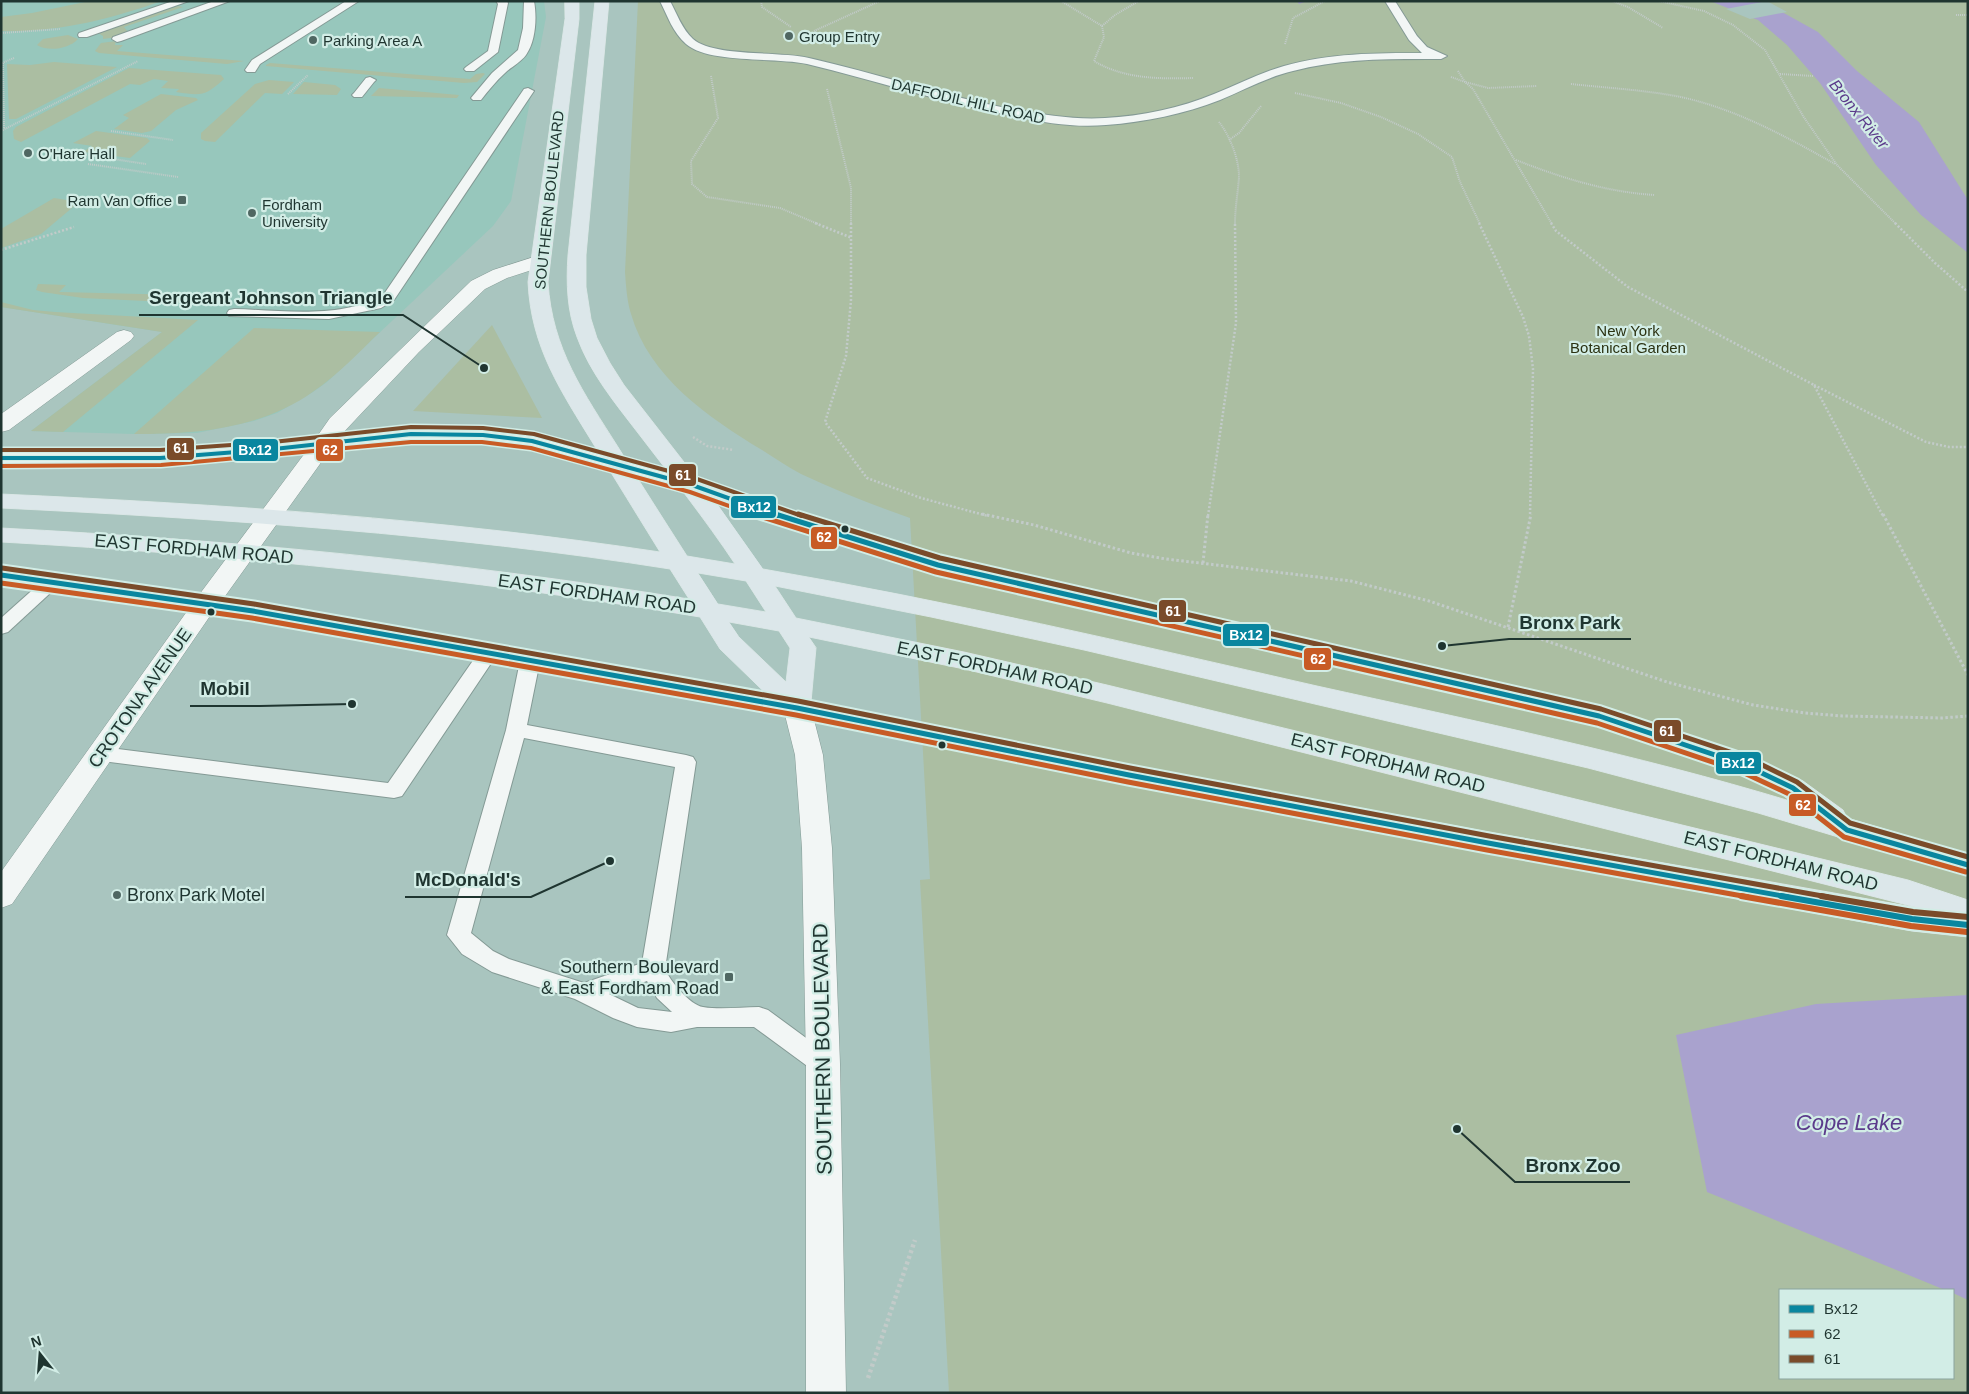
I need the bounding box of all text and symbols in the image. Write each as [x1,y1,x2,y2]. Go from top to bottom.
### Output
place label: Group Entry [799,28,880,45]
marker: Group Entry [783,30,795,42]
place label: Parking Area A [323,32,422,49]
marker: Parking Area A [307,34,319,46]
street label: DAFFODIL HILL ROAD [890,75,1046,127]
water label: Bronx River [1826,76,1892,152]
street label: SOUTHERN BOULEVARD [531,110,567,290]
place label: O'Hare Hall [38,145,115,162]
marker: O'Hare Hall [22,147,34,159]
place label: Ram Van Office [68,192,172,209]
marker: Ram Van Office [176,194,188,206]
place label: Fordham University [262,196,328,230]
marker: Fordham University [246,207,258,219]
callout: Sergeant Johnson Triangle [139,281,403,315]
text: Sergeant Johnson Triangle [149,287,393,308]
park label: New York Botanical Garden [1570,322,1686,356]
line badge: 61 [166,437,195,461]
line badge: Bx12 [232,438,279,462]
line badge: 62 [315,438,344,462]
text: 61 [173,440,189,456]
text: Bx12 [238,442,272,458]
text: 62 [322,442,338,458]
line badge: 61 [668,463,697,487]
text: 61 [675,467,691,483]
line badge: Bx12 [730,495,777,519]
text: Bx12 [737,499,771,515]
unlabelled marker [840,524,850,534]
line badge: 62 [810,526,838,550]
text: 62 [816,529,832,545]
street label: EAST FORDHAM ROAD [94,530,294,568]
street label: EAST FORDHAM ROAD [497,570,697,618]
line badge: 61 [1158,599,1187,623]
text: 61 [1165,603,1181,619]
callout: Bronx Park [1509,605,1631,639]
unlabelled marker [206,607,216,617]
text: Bronx Park [1519,612,1621,633]
line badge: Bx12 [1222,623,1270,647]
street label: CROTONA AVENUE [84,625,196,771]
text: Bx12 [1229,627,1263,643]
street label: EAST FORDHAM ROAD [895,637,1095,699]
line badge: 62 [1303,647,1332,671]
text: 62 [1310,651,1326,667]
callout: Mobil [190,672,260,706]
text: Mobil [200,678,250,699]
line badge: 61 [1653,719,1682,743]
text: 61 [1659,723,1675,739]
street label: EAST FORDHAM ROAD [1289,729,1487,797]
unlabelled marker [937,740,947,750]
line badge: Bx12 [1715,751,1762,775]
text: Bx12 [1721,755,1755,771]
line badge: 62 [1788,793,1817,817]
text: 62 [1795,797,1811,813]
street label: EAST FORDHAM ROAD [1682,827,1880,895]
callout: McDonald's [405,863,531,897]
text: McDonald's [415,869,521,890]
place label: Bronx Park Motel [127,885,265,905]
marker: Bronx Park Motel [111,889,123,901]
street label: SOUTHERN BOULEVARD [808,923,836,1175]
place label: Southern Boulevard & East Fordham Road [541,957,719,998]
marker: Southern Boulevard & East Fordham Road [723,971,735,983]
water label: Cope Lake [1796,1110,1902,1135]
callout: Bronx Zoo [1515,1148,1630,1182]
text: Bronx Zoo [1526,1155,1621,1176]
legend [1779,1289,1954,1379]
text: Bx12 [1824,1300,1858,1317]
text: 62 [1824,1325,1841,1342]
north arrow [15,1329,65,1379]
text: N [29,1332,43,1351]
text: 61 [1824,1350,1841,1367]

